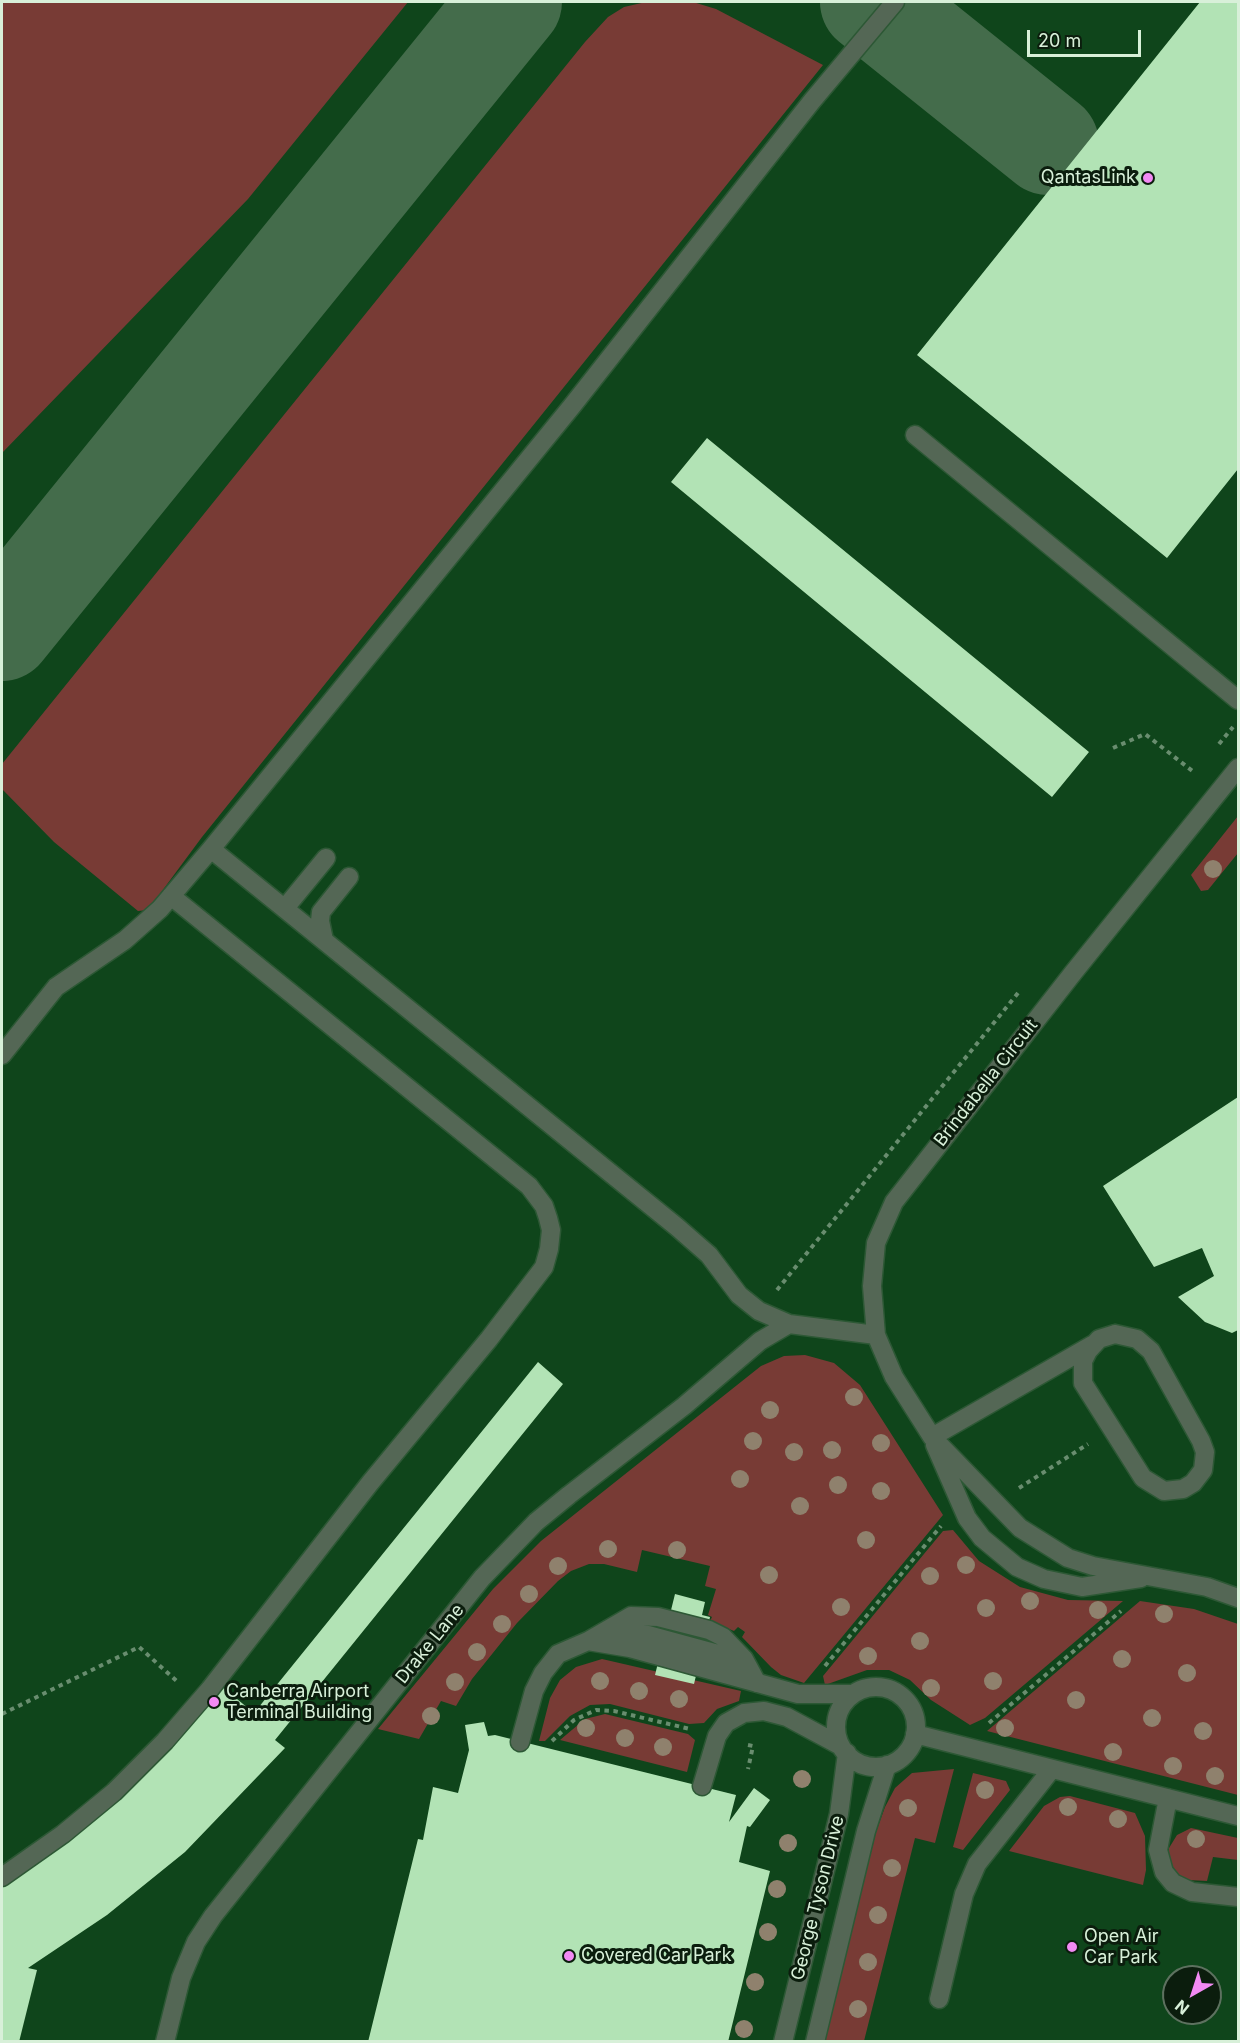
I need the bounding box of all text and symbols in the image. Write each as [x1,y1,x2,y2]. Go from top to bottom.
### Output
scale bar [1030,18,1144,56]
text: 20 m [1038,30,1081,51]
place label: QantasLink [1041,167,1136,189]
marker: QantasLink [1141,171,1155,185]
street label: Brindabella Circuit [930,1015,1042,1151]
street label: Drake Lane [391,1600,469,1688]
place label: Canberra Airport Terminal Building [226,1681,372,1724]
marker: Canberra Airport Terminal Building [207,1695,221,1709]
street label: George Tyson Drive [787,1813,849,1983]
place label: Open Air Car Park [1084,1926,1159,1968]
marker: Open Air Car Park [1065,1940,1079,1954]
place label: Covered Car Park [581,1945,732,1967]
marker: Covered Car Park [562,1949,576,1963]
north arrow [1162,1965,1222,2025]
text: N [1171,1996,1193,2019]

